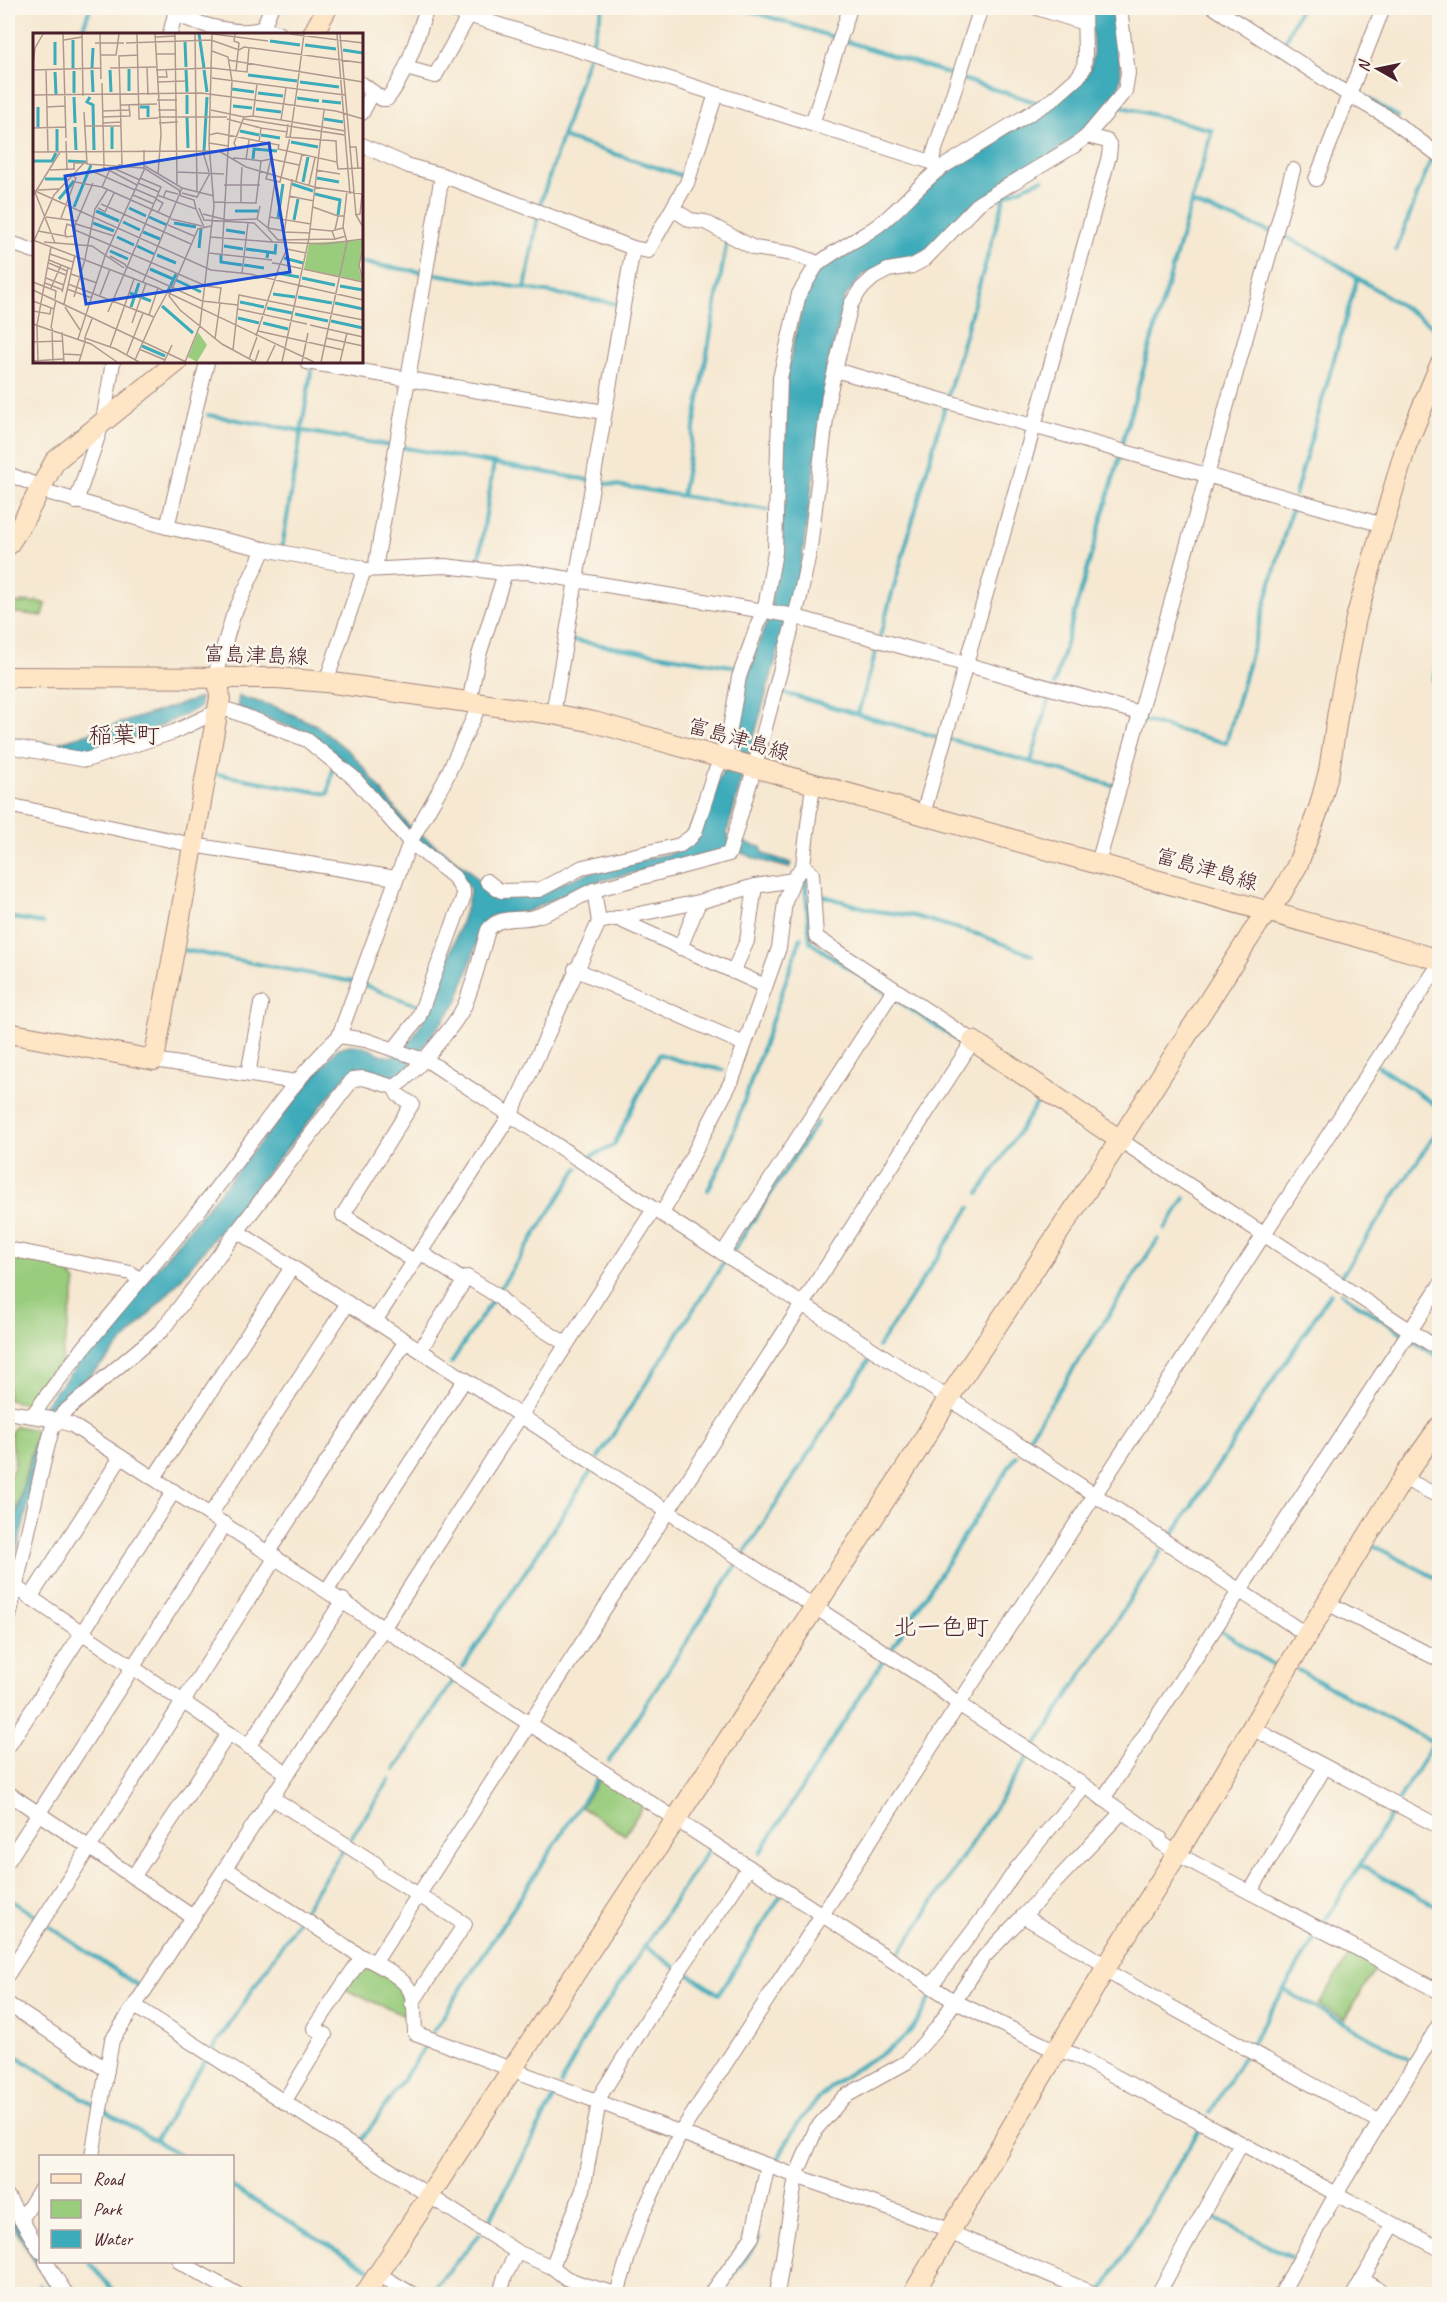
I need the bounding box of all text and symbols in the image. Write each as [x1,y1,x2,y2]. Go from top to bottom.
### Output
inset map [33,33,363,363]
north arrow [1348,39,1408,99]
text: N [1354,57,1375,73]
street label: 富島津島線 [203,640,309,670]
street label: 富島津島線 [685,712,793,766]
district label: 稲葉町 [88,720,160,750]
street label: 富島津島線 [1153,842,1261,896]
district label: 北一色町 [893,1612,989,1642]
legend [39,2155,234,2263]
text: Road [93,2168,126,2190]
text: Park [93,2198,123,2220]
text: Water [93,2228,134,2250]

